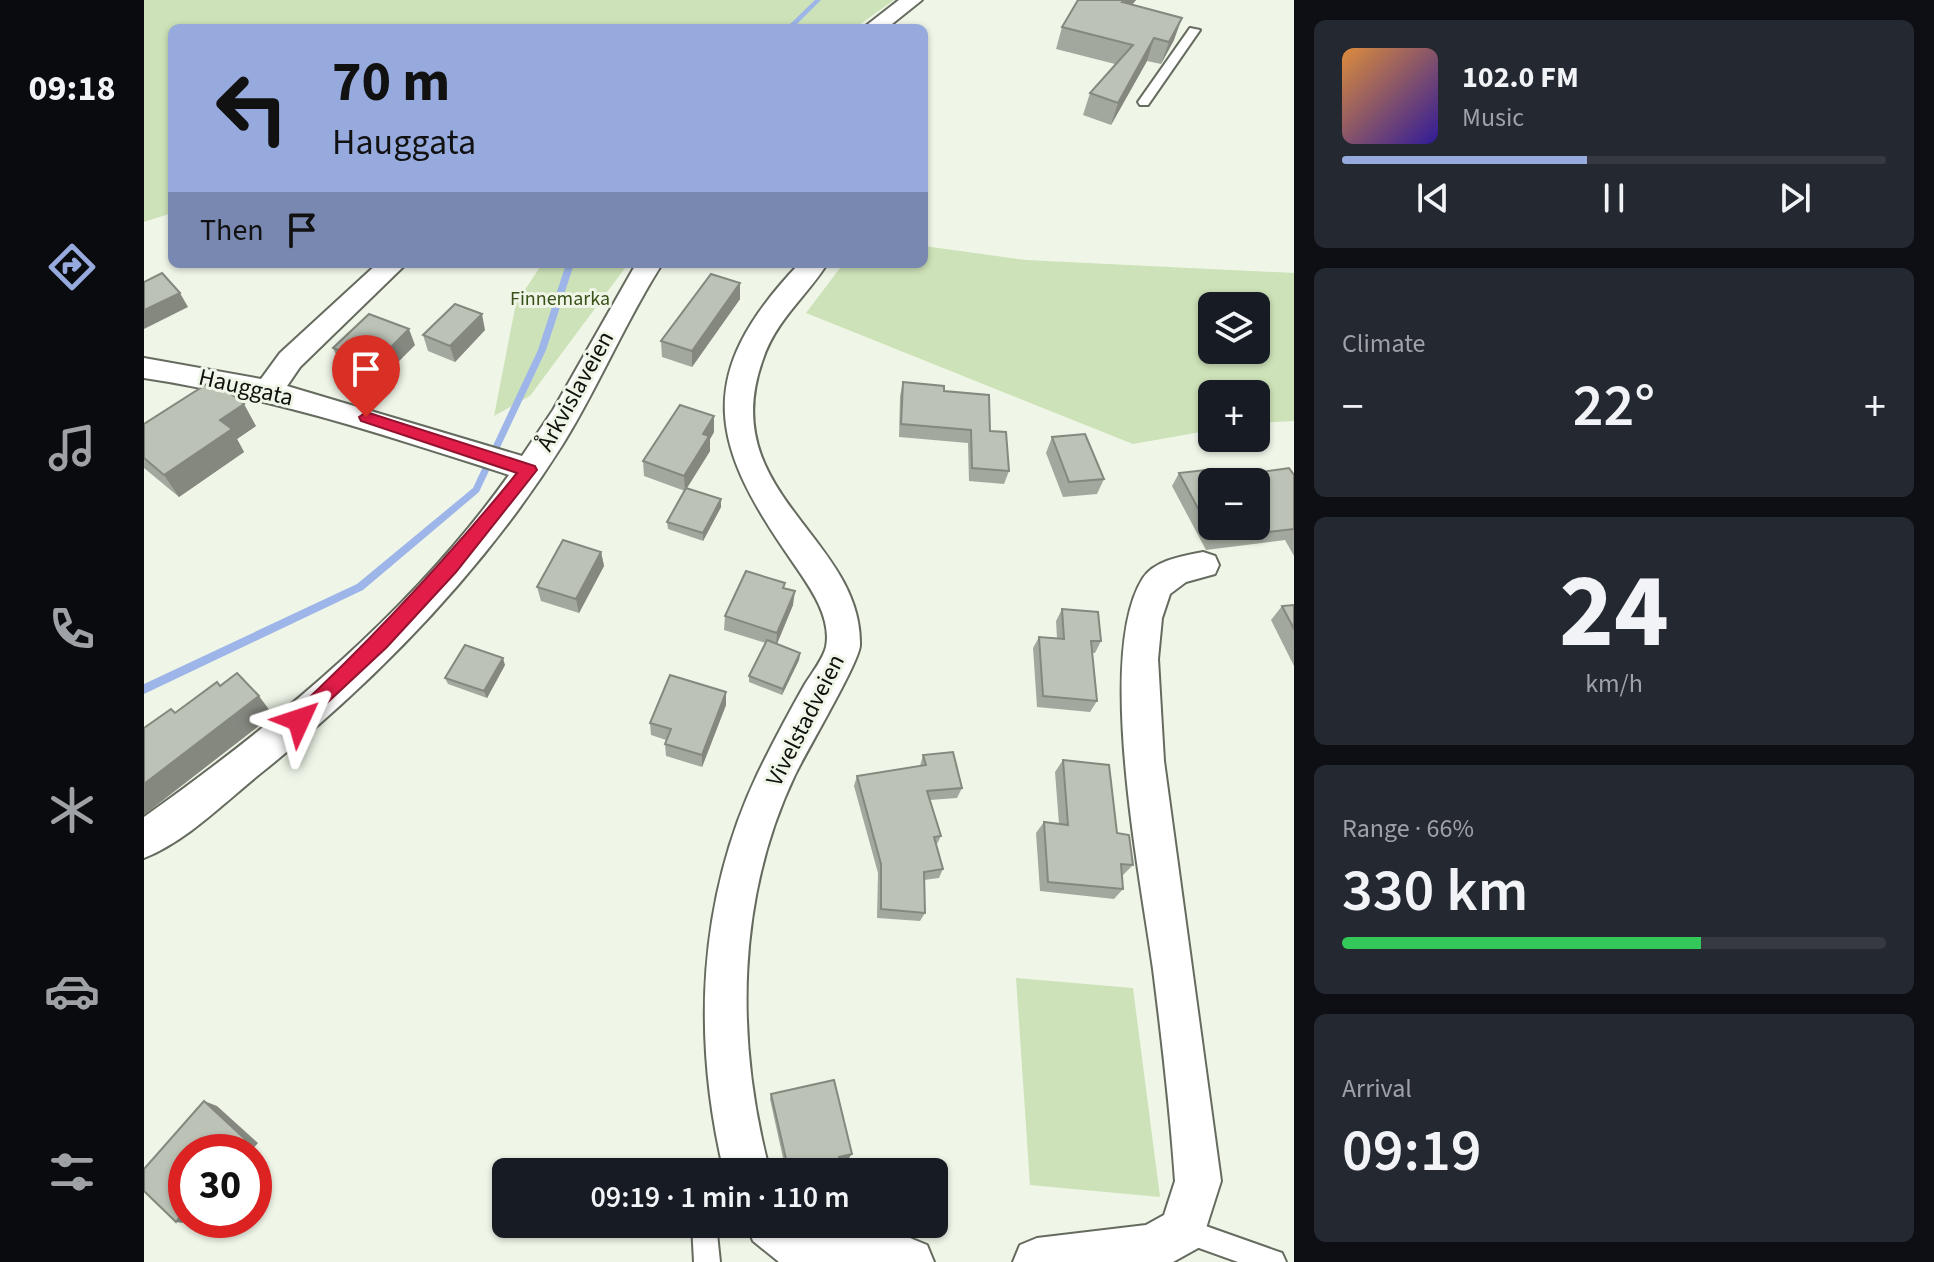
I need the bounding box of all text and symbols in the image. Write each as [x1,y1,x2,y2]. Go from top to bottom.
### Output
text: 70 m [332,43,450,122]
icon: left [200,56,304,160]
text: 102.0 FM [1462,56,1579,99]
text: 09:18 [29,63,115,114]
text: Music [1462,99,1524,136]
text: Hauggata [332,117,476,168]
icon: previous [1411,176,1455,220]
icon: pause [1592,176,1636,220]
icon: next [1773,176,1817,220]
icon: arrive [280,208,324,252]
text: Then [200,209,264,252]
icon: directions [44,239,100,295]
park label: Finnemarka [510,285,610,313]
map controls [1198,292,1270,540]
button: layers [1198,292,1270,364]
street label: Årkvislaveien [528,325,623,458]
text: Climate [1342,325,1426,362]
pin [332,335,400,417]
icon: arrive [344,347,388,391]
street label: Hauggata [195,360,297,415]
text: 22° [1573,364,1655,449]
text: − [1342,376,1364,439]
text: + [1864,376,1886,439]
button: + [1198,380,1270,452]
icon: music [44,420,100,476]
button: − [1198,468,1270,540]
text: 24 [1559,539,1669,687]
icon: phone [44,601,100,657]
street label: Vivelstadveien [757,648,854,792]
text: km/h [1585,665,1643,702]
position arrow [257,678,341,762]
icon: climate [44,782,100,838]
text: Range · 66% [1342,810,1474,847]
text: 330 km [1342,849,1528,934]
icon: car [44,963,100,1019]
text: Arrival [1342,1070,1412,1107]
text: 09:19 [1342,1109,1482,1194]
speed limit sign: 30 [168,1134,272,1238]
icon: filters [44,1144,100,1200]
text: 09:19 · 1 min · 110 m [590,1176,850,1219]

